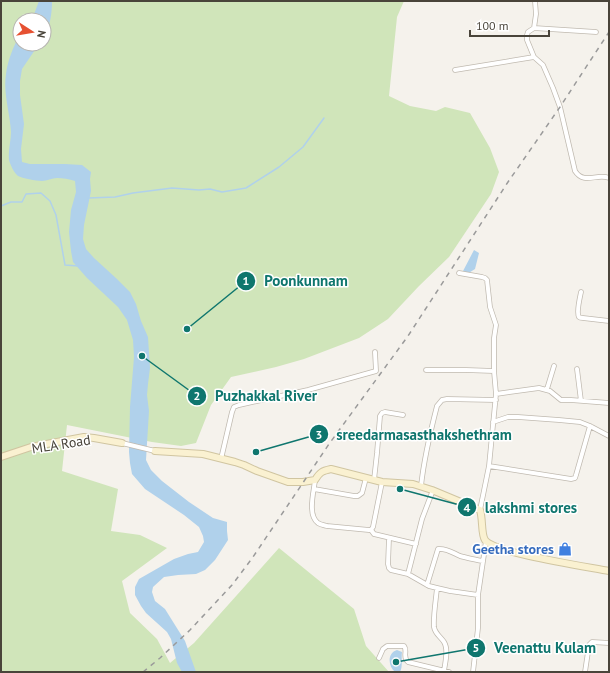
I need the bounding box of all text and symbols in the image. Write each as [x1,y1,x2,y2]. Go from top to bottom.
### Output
north arrow [12,12,52,52]
scale bar [470,12,549,38]
text: 100 m [476,18,509,33]
text: N [34,29,49,39]
callout: Poonkunnam [236,268,356,295]
text: Poonkunnam [264,271,348,290]
text: 1 [243,273,249,288]
callout: Puzhakkal River [187,383,325,410]
text: Puzhakkal River [215,386,318,405]
text: 2 [194,388,200,403]
callout: sreedarmasasthakshethram [309,421,520,448]
text: sreedarmasasthakshethram [336,425,512,444]
text: 3 [316,427,322,442]
street label: MLA Road [30,430,92,458]
callout: lakshmi stores [457,494,585,521]
text: lakshmi stores [485,498,577,517]
text: 4 [464,500,471,515]
place label: Geetha stores [472,540,554,558]
shop icon: Geetha stores [557,541,573,557]
callout: Veenattu Kulam [466,634,604,661]
text: Veenattu Kulam [493,638,596,657]
text: 5 [473,640,479,655]

